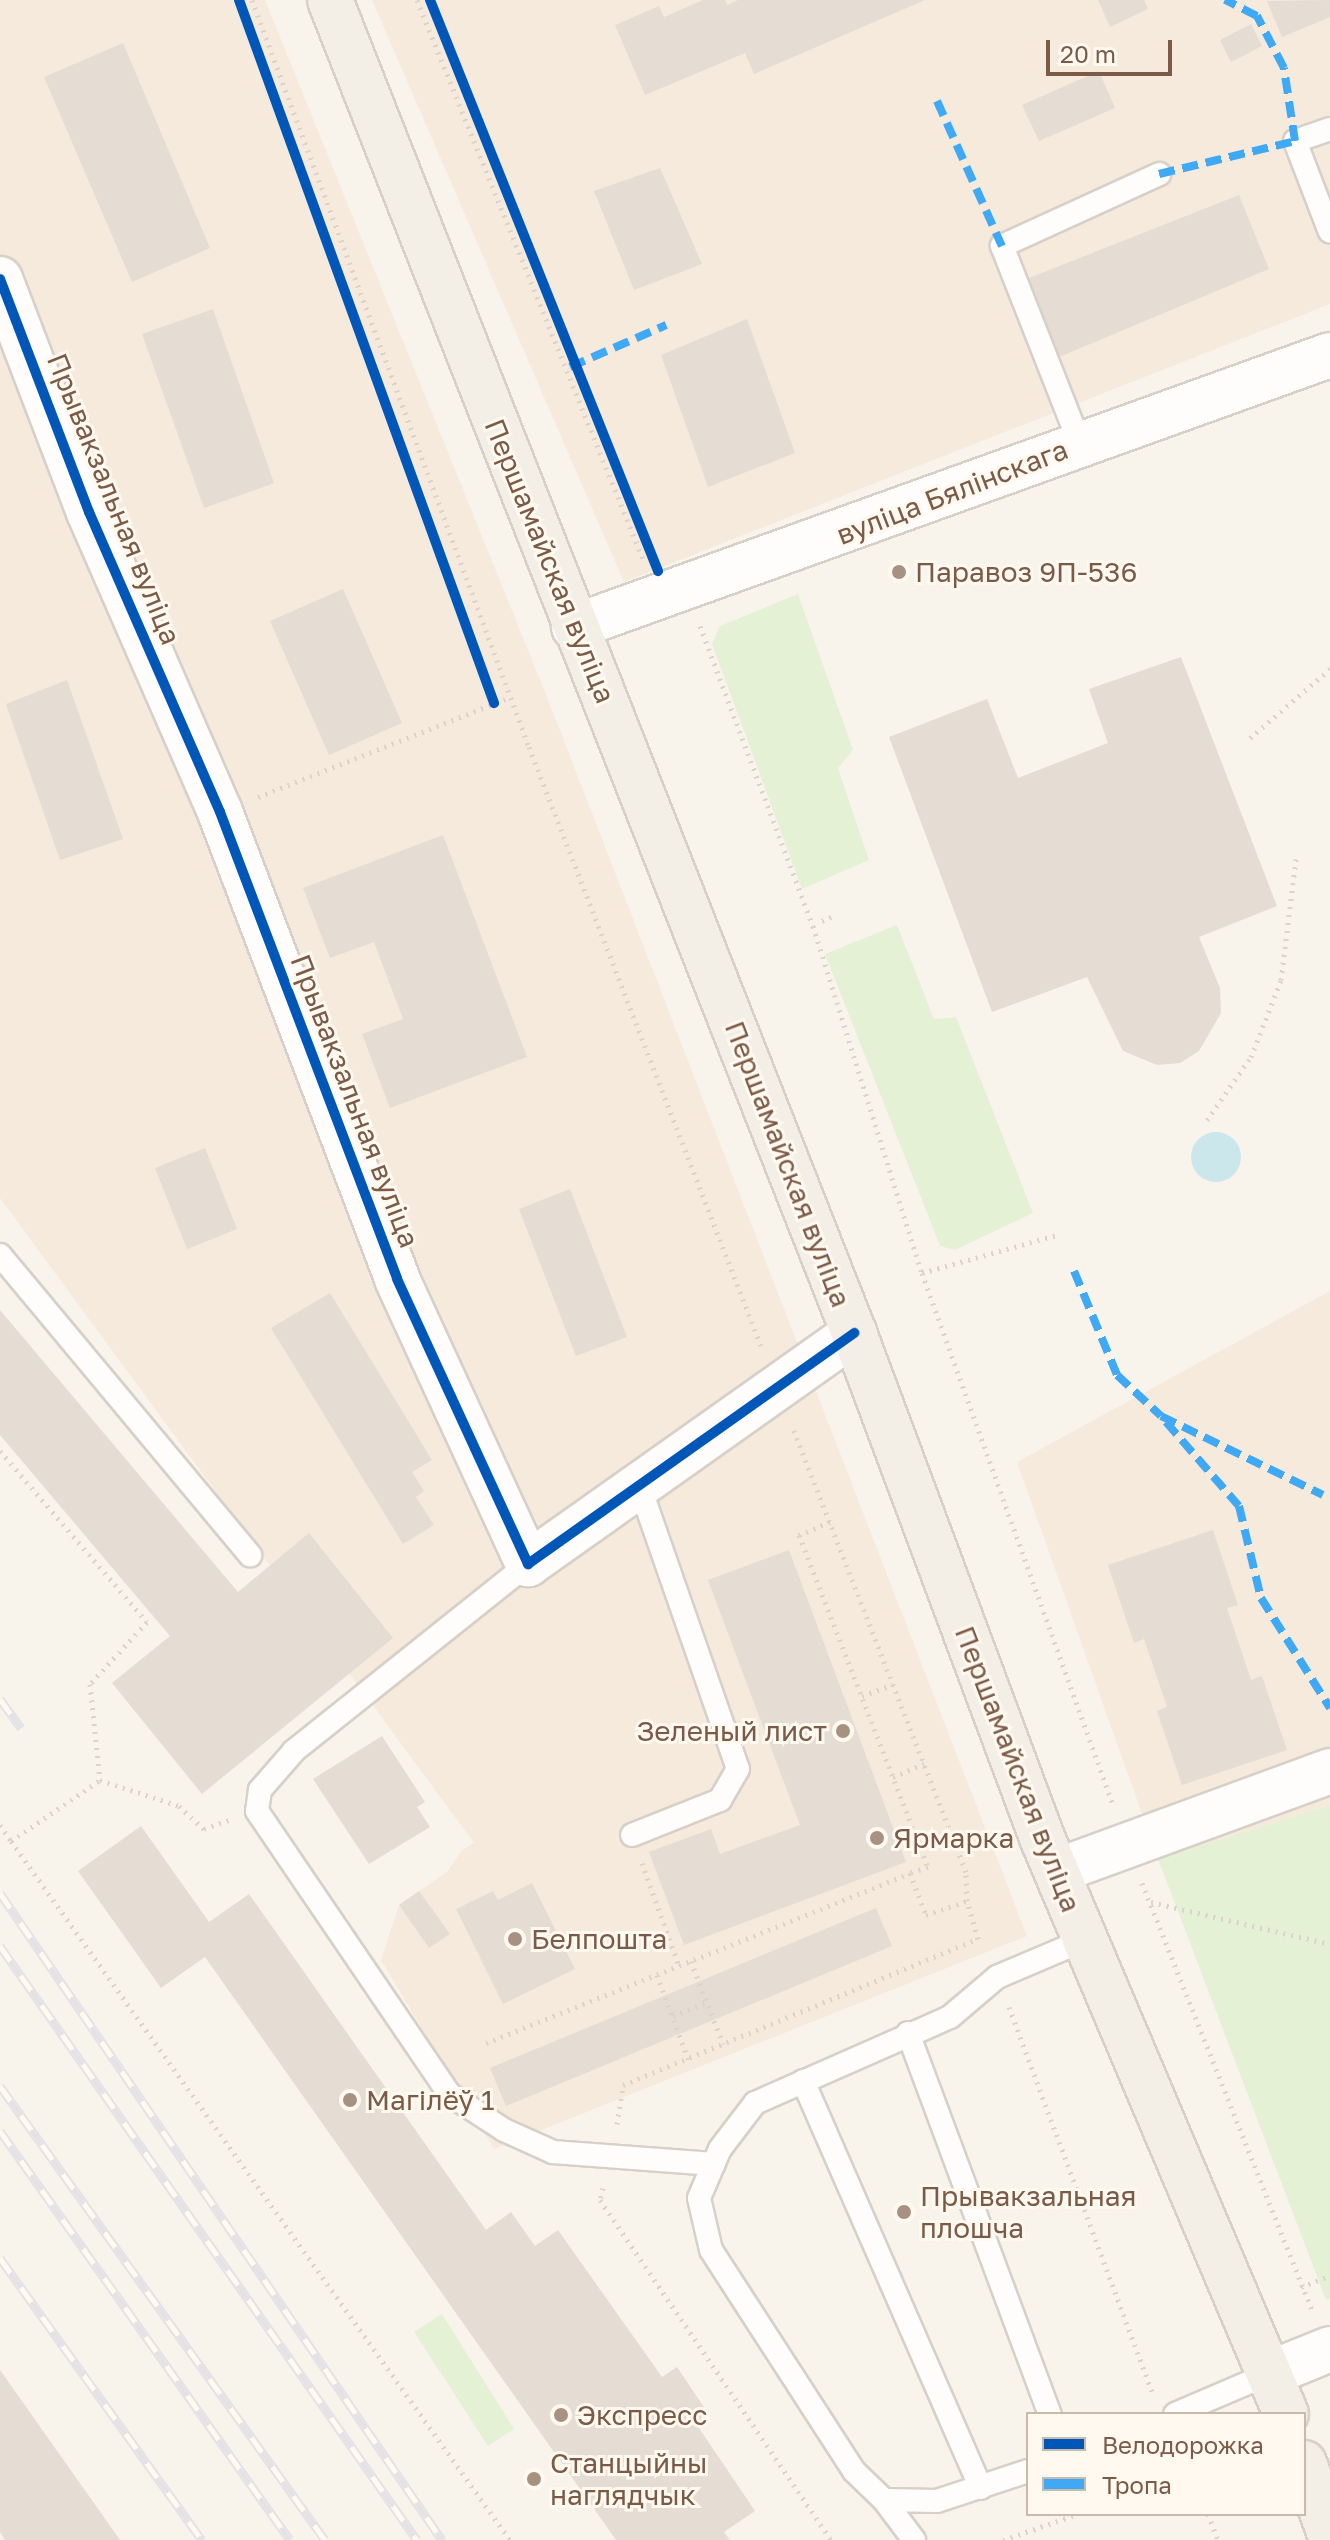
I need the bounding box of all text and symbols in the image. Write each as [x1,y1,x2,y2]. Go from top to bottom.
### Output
scale bar [1050,24,1176,74]
text: 20 m [1060,39,1116,68]
street label: Прывакзальная вуліца [40,348,188,650]
street label: Першамайская вуліца [478,414,622,708]
street label: вуліца Бялінскага [832,432,1072,552]
place label: Паравоз 9П-536 [915,555,1137,589]
marker: Паравоз 9П-536 [890,563,908,581]
street label: Прывакзальная вуліца [284,950,426,1252]
street label: Першамайская вуліца [718,1016,858,1312]
street label: Першамайская вуліца [948,1621,1088,1917]
place label: Зеленый лист [636,1714,827,1748]
marker: Зеленый лист [834,1722,852,1740]
place label: Ярмарка [893,1821,1014,1855]
marker: Ярмарка [868,1829,886,1847]
place label: Белпошта [531,1922,667,1956]
marker: Белпошта [506,1930,524,1948]
place label: Магілёў 1 [366,2083,495,2117]
marker: Магілёў 1 [341,2091,359,2109]
place label: Прывакзальная плошча [920,2179,1137,2245]
marker: Прывакзальная плошча [895,2203,913,2221]
place label: Экспресс [577,2398,708,2432]
marker: Экспресс [552,2406,570,2424]
legend [1026,2412,1306,2516]
text: Велодорожка [1102,2430,1264,2459]
place label: Станцыйны наглядчык [550,2446,707,2512]
marker: Станцыйны наглядчык [525,2470,543,2488]
text: Тропа [1102,2470,1172,2499]

